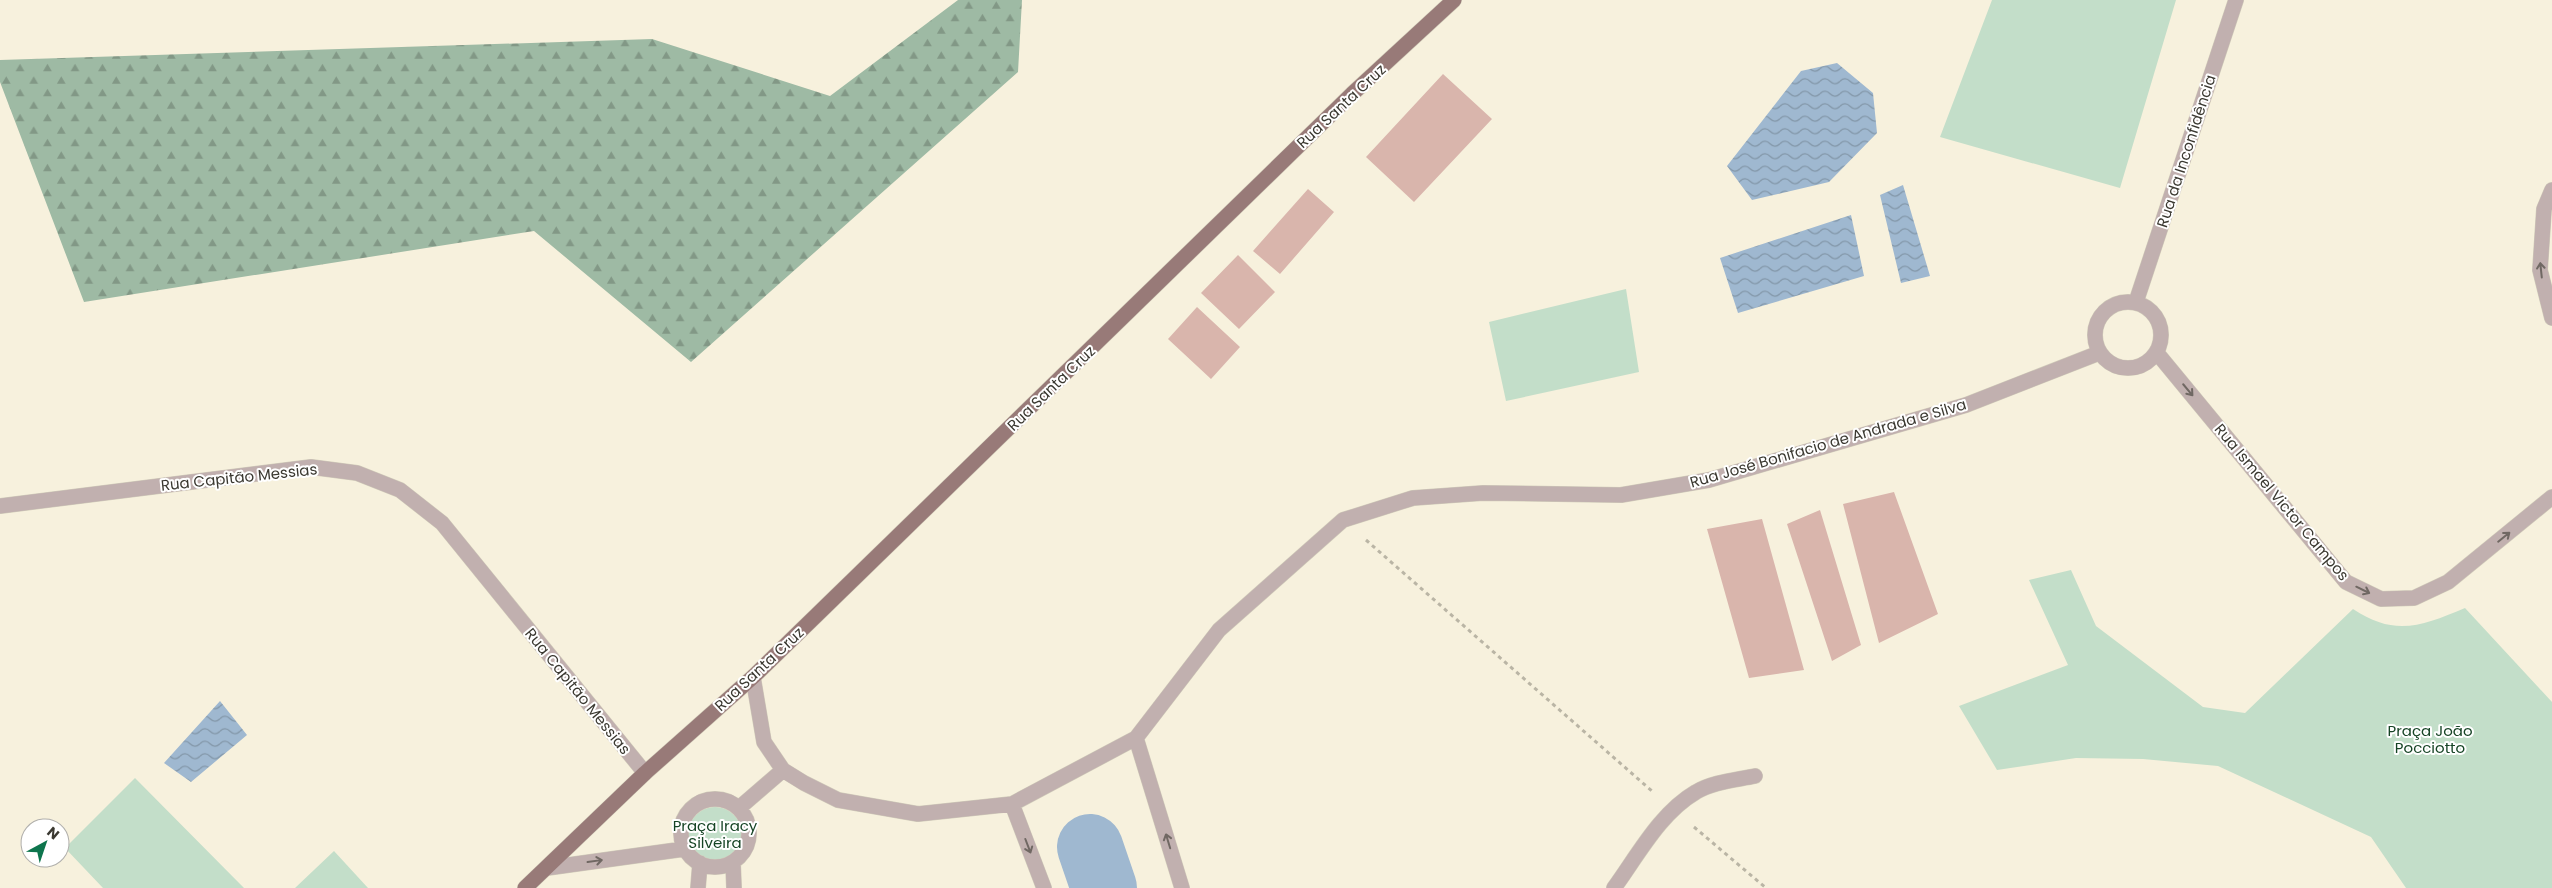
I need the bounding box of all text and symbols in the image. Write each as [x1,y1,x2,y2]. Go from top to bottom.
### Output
street label: Rua Santa Cruz [1292,59,1390,153]
street label: Rua da Inconfidência [2151,72,2221,230]
one-way arrow [2536,263,2546,279]
street label: Rua Santa Cruz [1002,341,1100,435]
one-way arrow [2182,384,2193,397]
street label: Rua José Bonifacio de Andrada e Silva [1687,393,1969,493]
street label: Rua Ismael Victor Campos [2210,419,2354,585]
street label: Rua Capitão Messias [160,458,318,496]
one-way arrow [2497,531,2510,542]
one-way arrow [2356,585,2371,595]
street label: Rua Santa Cruz [710,622,808,716]
street label: Rua Capitão Messias [520,623,636,759]
park label: Praça João Pocciotto [2388,720,2472,758]
park label: Praça Iracy Silveira [673,815,758,853]
north arrow [20,818,70,868]
text: N [43,822,64,844]
one-way arrow [1163,834,1172,850]
one-way arrow [1024,838,1033,853]
one-way arrow [587,856,603,866]

